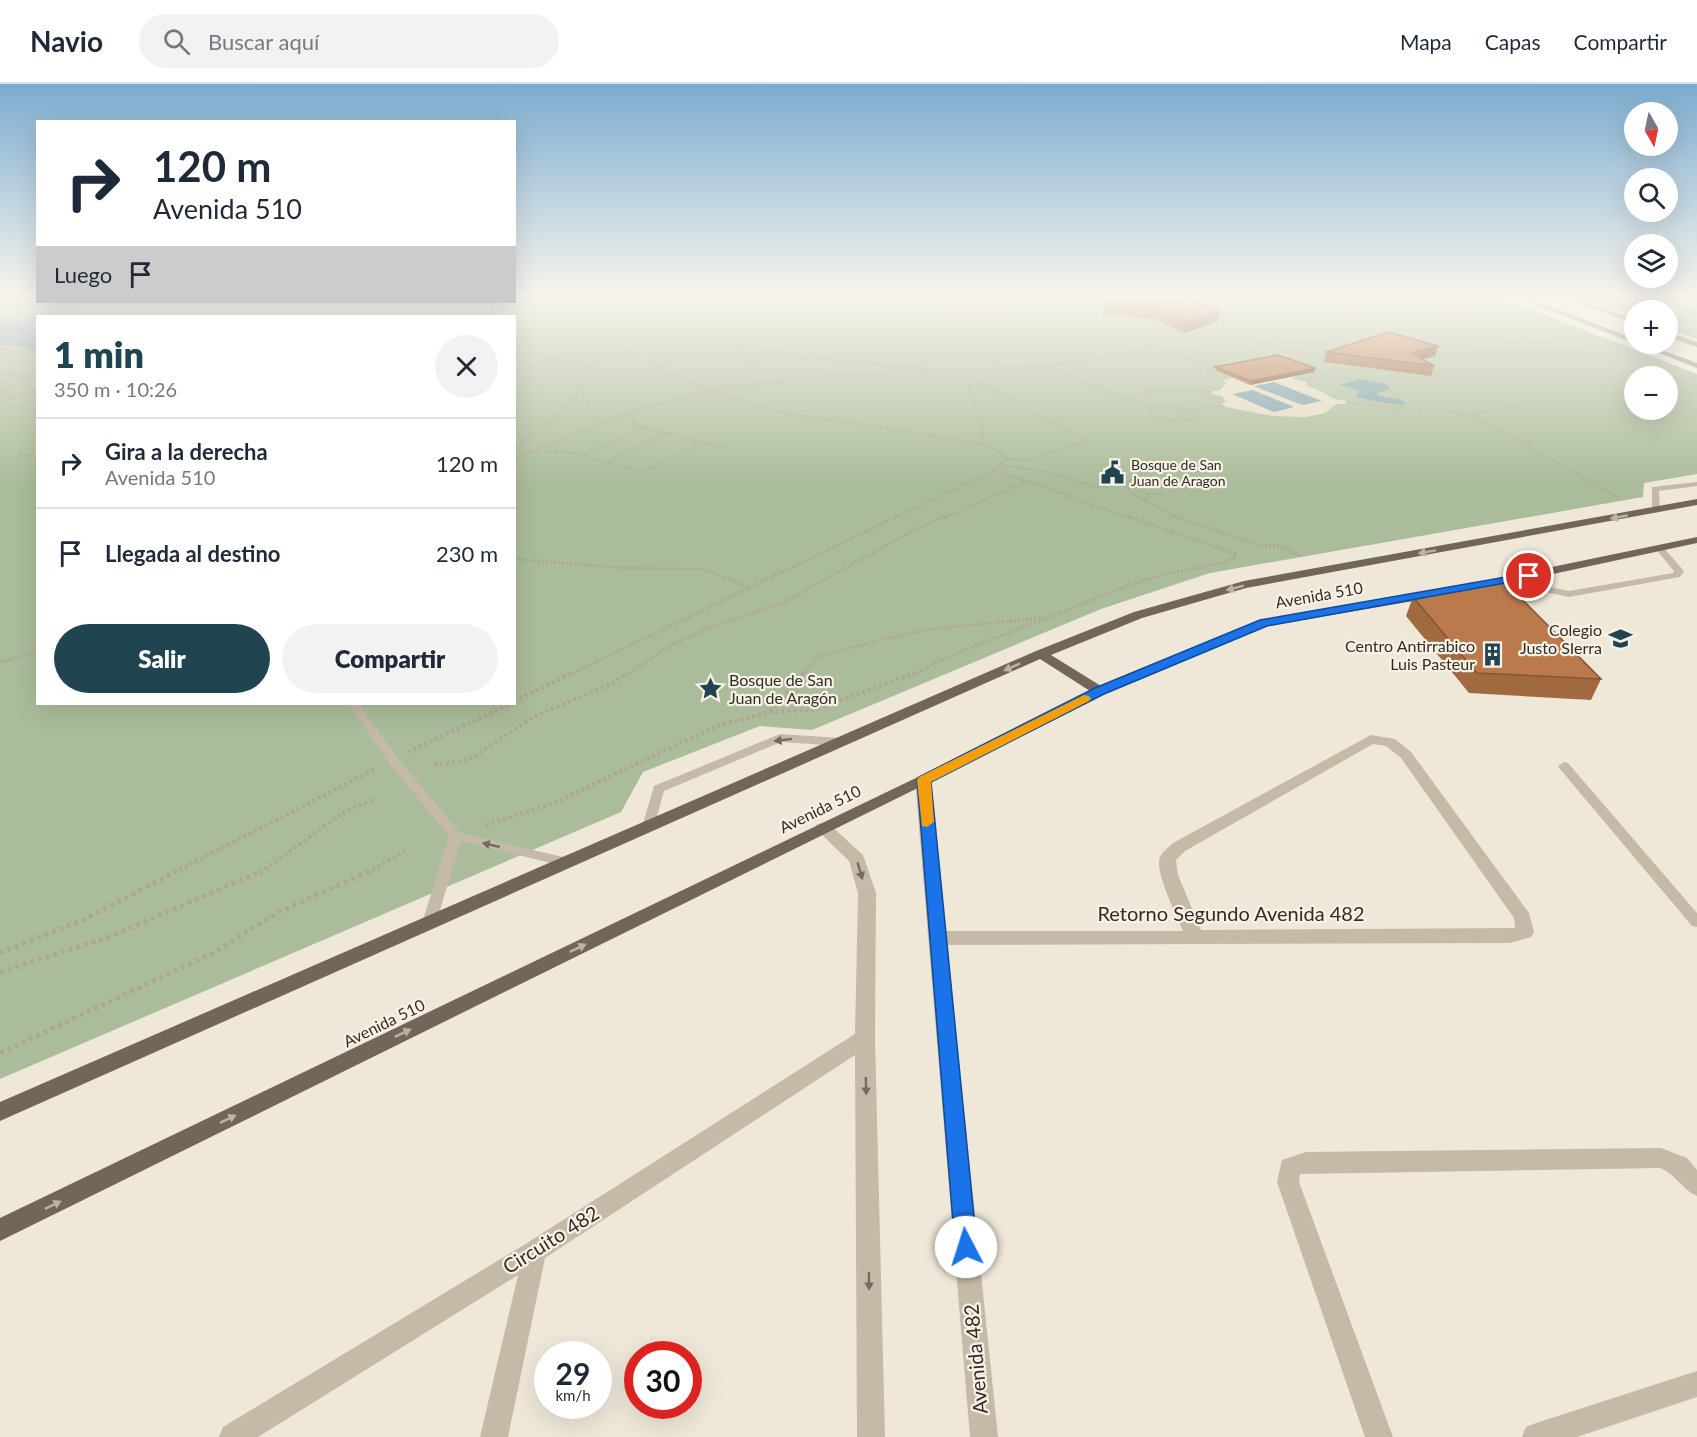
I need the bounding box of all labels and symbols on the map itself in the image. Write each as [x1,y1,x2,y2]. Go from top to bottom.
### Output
north arrow [1624,102,1678,156]
place label: Bosque de San Juan de Aragon [1131,456,1226,489]
public building icon: Bosque de San Juan de Aragon [1100,460,1126,486]
one-way arrow [1609,513,1628,522]
one-way arrow [1417,548,1436,557]
pin [1503,550,1554,601]
street label: Avenida 510 [1274,577,1364,612]
one-way arrow [1226,584,1244,593]
place label: Colegio Justo SIerra [1520,620,1602,657]
school or university icon: Colegio Justo SIerra [1607,626,1633,652]
place label: Centro Antirrabico Luis Pasteur [1345,636,1475,673]
building icon: Centro Antirrabico Luis Pasteur [1480,642,1506,668]
one-way arrow [1004,662,1021,671]
place label: Bosque de San Juan de Aragón [729,670,837,707]
place icon: Bosque de San Juan de Aragón [698,676,724,702]
one-way arrow [773,735,792,745]
street label: Avenida 510 [776,781,864,836]
one-way arrow [482,839,500,849]
one-way arrow [856,862,866,880]
street label: Retorno Segundo Avenida 482 [1097,901,1365,925]
one-way arrow [570,943,587,952]
street label: Avenida 510 [340,995,428,1050]
one-way arrow [394,1029,411,1038]
one-way arrow [861,1077,871,1096]
one-way arrow [219,1114,236,1124]
one-way arrow [44,1200,61,1209]
street label: Circuito 482 [498,1200,603,1278]
position arrow [934,1215,998,1279]
one-way arrow [864,1272,874,1291]
street label: Avenida 482 [958,1303,992,1415]
speed limit sign: 30 [624,1341,702,1419]

